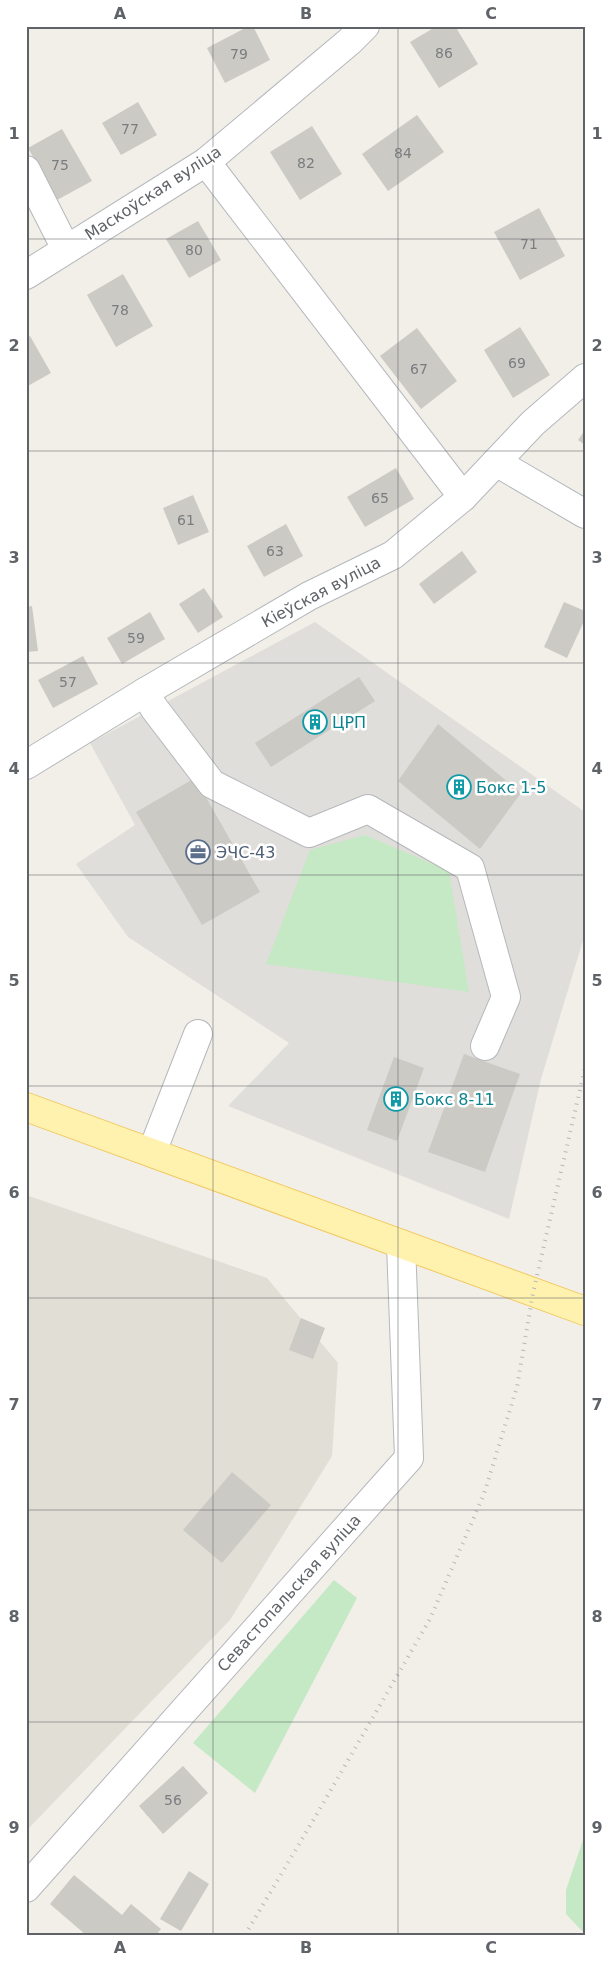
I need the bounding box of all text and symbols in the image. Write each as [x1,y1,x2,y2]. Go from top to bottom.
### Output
text: A [114,4,127,23]
text: B [300,4,312,23]
text: C [485,4,497,23]
house number: 86 [435,45,453,61]
house number: 79 [230,46,248,62]
house number: 77 [121,121,139,137]
text: 1 [8,124,20,143]
text: 1 [591,124,603,143]
street label: Маскоўская вуліца [81,142,225,244]
house number: 84 [394,145,412,161]
house number: 82 [297,155,315,171]
house number: 75 [51,157,69,173]
house number: 71 [520,236,538,252]
house number: 80 [185,242,203,258]
house number: 78 [111,302,129,318]
text: 2 [8,336,20,355]
text: 2 [591,336,603,355]
house number: 69 [508,355,526,371]
house number: 67 [410,361,428,377]
house number: 65 [371,490,389,506]
house number: 61 [177,512,195,528]
house number: 63 [266,543,284,559]
text: 3 [8,548,20,567]
text: 3 [591,548,603,567]
street label: Кіеўская вуліца [258,553,384,631]
house number: 59 [127,630,145,646]
house number: 57 [59,674,77,690]
building icon: ЦРП [302,709,328,735]
place label: ЦРП [332,713,366,732]
text: 4 [8,759,20,778]
text: 4 [591,759,603,778]
building icon: Бокс 1-5 [446,774,472,800]
place label: Бокс 1-5 [476,778,546,797]
office icon: ЭЧС-43 [185,839,211,865]
place label: ЭЧС-43 [216,843,275,862]
text: 5 [8,971,20,990]
text: 5 [591,971,603,990]
building icon: Бокс 8-11 [383,1086,409,1112]
place label: Бокс 8-11 [414,1090,495,1109]
text: 6 [8,1183,20,1202]
text: 6 [591,1183,603,1202]
text: 7 [8,1395,20,1414]
text: 7 [591,1395,603,1414]
street label: Севастопальская вуліца [213,1510,365,1676]
text: 8 [8,1607,20,1626]
text: 8 [591,1607,603,1626]
house number: 56 [164,1792,182,1808]
text: 9 [8,1818,20,1837]
text: 9 [591,1818,603,1837]
text: A [114,1938,127,1957]
text: B [300,1938,312,1957]
text: C [485,1938,497,1957]

